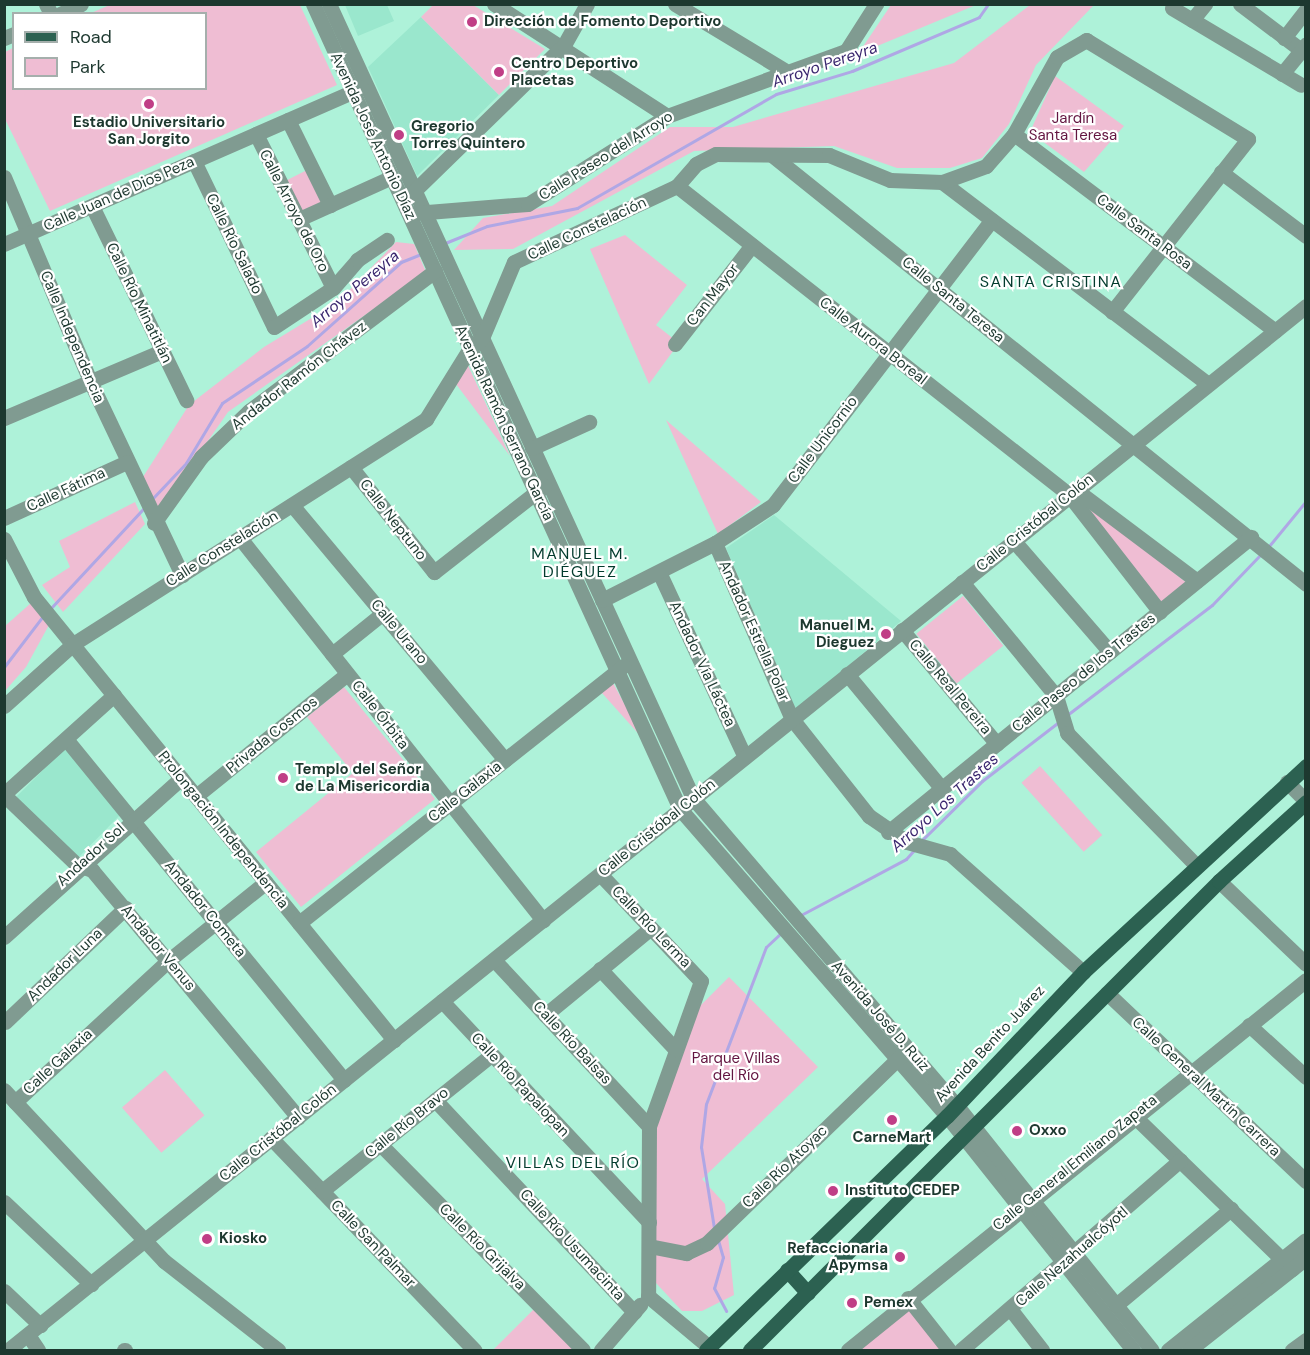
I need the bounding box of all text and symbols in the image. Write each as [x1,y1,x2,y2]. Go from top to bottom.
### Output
legend [12,12,207,90]
place label: Dirección de Fomento Deportivo [484,13,721,31]
marker: Dirección de Fomento Deportivo [465,15,479,29]
text: Road [70,25,112,49]
water label: Arroyo Pereyra [770,38,880,92]
street label: Avenida José Antonio Díaz [326,50,420,222]
place label: Centro Deportivo Placetas [511,54,638,89]
text: Park [70,55,106,79]
marker: Centro Deportivo Placetas [492,65,506,79]
marker: Estadio Universitario San Jorgito [142,97,156,111]
street label: Calle Paseo del Arroyo [536,107,676,205]
park label: Jardín Santa Teresa [1029,109,1117,144]
place label: Estadio Universitario San Jorgito [73,113,225,148]
place label: Gregorio Torres Quintero [411,117,525,152]
marker: Gregorio Torres Quintero [392,128,406,142]
street label: Calle Arroyo de Oro [255,147,333,275]
street label: Calle Juan de Dios Peza [41,153,197,235]
street label: Calle Santa Rosa [1093,190,1195,274]
street label: Calle Río Salado [202,191,266,297]
street label: Calle Constelación [525,194,649,264]
street label: Calle Río Minatitlán [102,240,176,366]
water label: Arroyo Pereyra [307,246,403,332]
street label: Calle Santa Teresa [898,253,1008,347]
street label: Can Mayor [683,260,743,330]
street label: Calle Independencia [36,268,108,406]
district label: SANTA CRISTINA [980,272,1122,292]
street label: Calle Aurora Boreal [816,293,930,389]
street label: Andador Ramón Chávez [228,318,370,434]
street label: Avenida Ramón Serrano García [451,322,557,524]
street label: Calle Unicornio [784,393,862,487]
street label: Calle Fátima [24,464,108,516]
street label: Calle Cristóbal Colón [973,470,1097,576]
street label: Calle Neptuno [356,476,430,564]
street label: Calle Constelación [163,507,281,591]
district label: MANUEL M. DIÉGUEZ [531,544,629,582]
street label: Andador Estrella Polar [715,558,793,704]
street label: Calle Urano [367,596,431,668]
street label: Andador Vía Láctea [665,598,739,730]
street label: Calle Paseo de los Trastes [1009,610,1159,736]
place label: Manuel M. Dieguez [800,616,874,651]
marker: Manuel M. Dieguez [879,627,893,641]
street label: Calle Real Pereira [905,636,995,738]
street label: Calle Órbita [348,677,412,753]
street label: Privada Cosmos [223,693,321,777]
street label: Prolongación Independencia [154,748,292,912]
water label: Arroyo Los Trastes [887,750,1003,856]
street label: Calle Galaxia [425,758,505,826]
place label: Templo del Señor de La Misericordia [295,760,430,795]
marker: Templo del Señor de La Misericordia [276,771,290,785]
street label: Calle Cristóbal Colón [595,775,719,881]
street label: Andador Sol [53,820,129,890]
street label: Andador Cometa [160,857,250,961]
street label: Calle Río Lerma [608,882,694,972]
street label: Andador Venus [117,902,199,994]
street label: Andador Luna [24,925,106,1005]
street label: Avenida José D. Ruiz [827,957,933,1075]
street label: Avenida Benito Juárez [931,982,1049,1106]
street label: Calle Río Balsas [529,998,615,1088]
street label: Calle General Martín Carrera [1128,1013,1284,1161]
street label: Calle Galaxia [20,1025,96,1099]
street label: Calle Río Papalopan [467,1029,573,1141]
park label: Parque Villas del Río [692,1049,780,1084]
street label: Calle Cristóbal Colón [216,1080,340,1186]
street label: Calle Río Bravo [362,1084,452,1162]
street label: Calle General Emiliano Zapata [989,1091,1161,1235]
marker: CarneMart [885,1113,899,1127]
street label: Calle Río Atoyac [739,1122,831,1212]
place label: Oxxo [1029,1122,1067,1140]
marker: Oxxo [1010,1124,1024,1138]
place label: CarneMart [853,1129,931,1147]
district label: VILLAS DEL RÍO [506,1153,640,1173]
place label: Instituto CEDEP [845,1182,960,1200]
marker: Instituto CEDEP [826,1184,840,1198]
street label: Calle Río Usumacinta [516,1186,628,1304]
street label: Calle San Palmar [327,1197,419,1291]
street label: Calle Río Grijalva [435,1200,529,1294]
street label: Calle Nezahualcóyotl [1012,1203,1132,1311]
place label: Kiosko [219,1230,267,1248]
marker: Kiosko [200,1232,214,1246]
place label: Refaccionaria Apymsa [787,1239,888,1274]
marker: Refaccionaria Apymsa [893,1250,907,1264]
place label: Pemex [864,1294,913,1312]
marker: Pemex [845,1296,859,1310]

